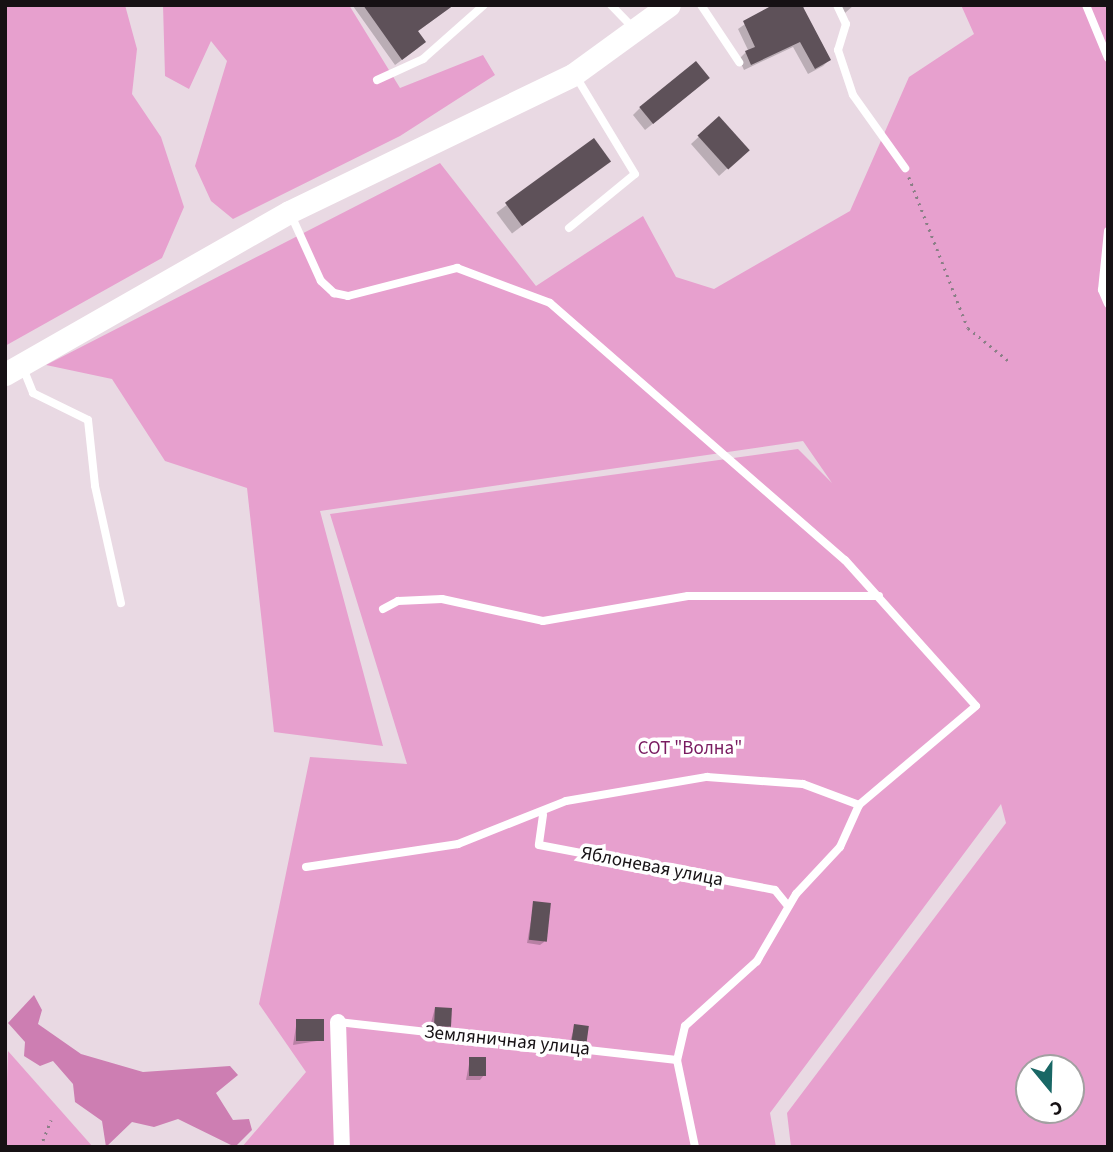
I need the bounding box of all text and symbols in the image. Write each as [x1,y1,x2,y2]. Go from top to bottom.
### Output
park label: СОТ "Волна" [638,738,742,760]
street label: Яблоневая улица [579,842,725,892]
street label: Земляничная улица [423,1021,591,1061]
north arrow [1015,1054,1085,1124]
text: С [1047,1093,1066,1122]

